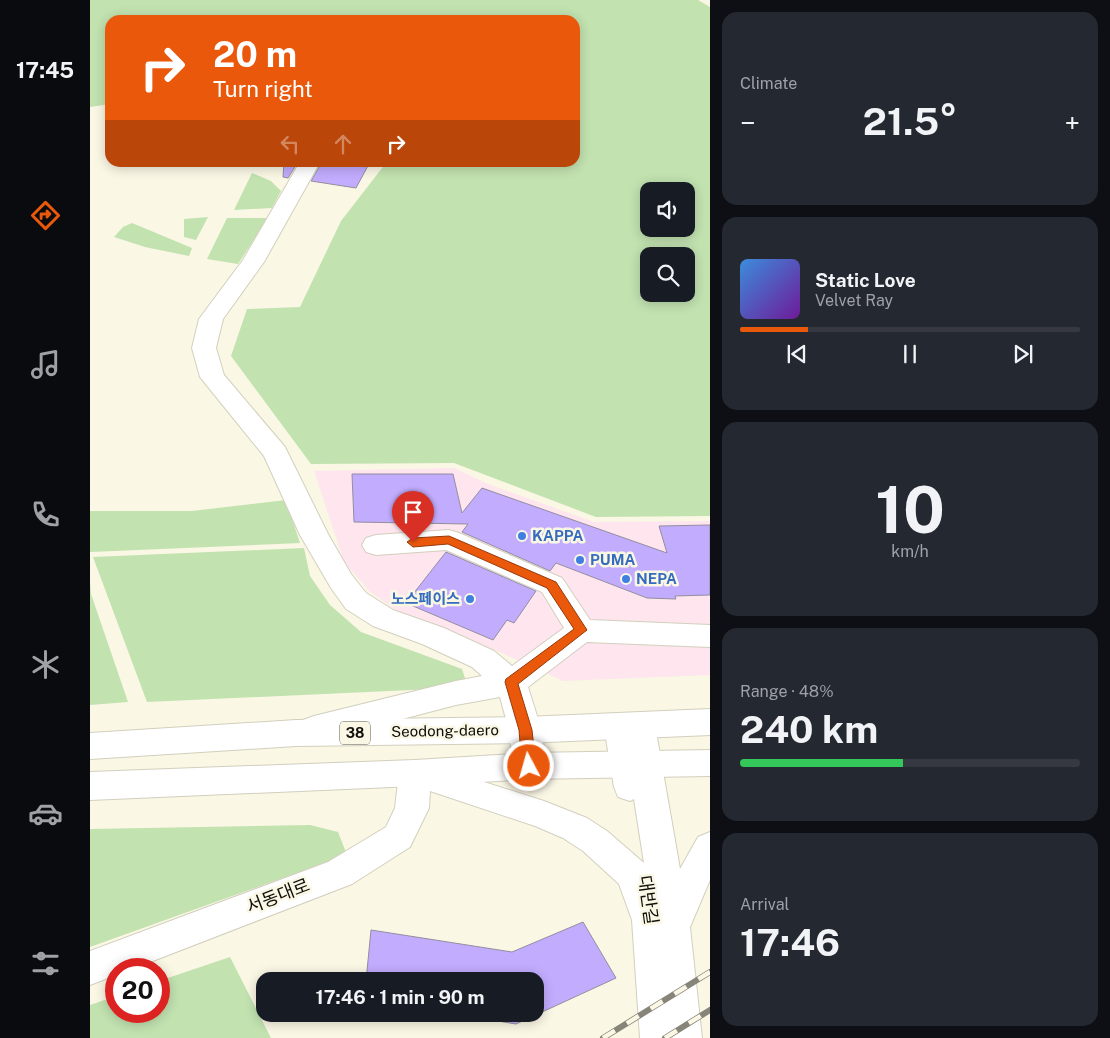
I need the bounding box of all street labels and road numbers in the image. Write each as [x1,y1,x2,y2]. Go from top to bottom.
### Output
road number: 38 [340,721,370,744]
street label: Seodong-daero [391,721,499,740]
street label: 서동대로 [243,874,313,917]
street label: 대반길 [635,874,662,926]

